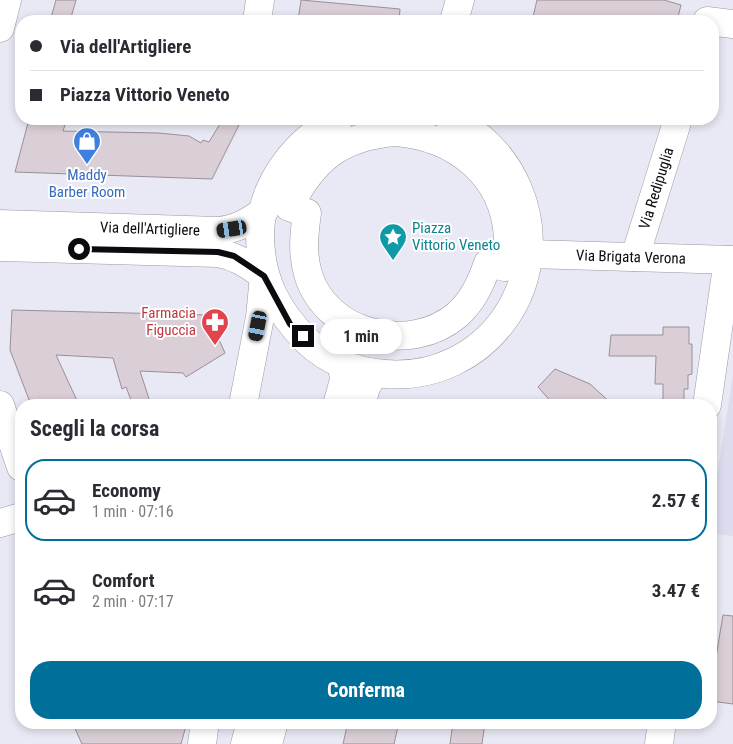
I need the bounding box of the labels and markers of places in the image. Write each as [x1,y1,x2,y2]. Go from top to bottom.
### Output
shop icon: Maddy Barber Room [72,126,102,165]
place label: Maddy Barber Room [49,166,125,201]
place label: Piazza Vittorio Veneto [412,219,500,254]
place icon: Piazza Vittorio Veneto [378,222,408,261]
place label: Farmacia Figuccia [141,304,196,339]
pharmacy icon: Farmacia Figuccia [200,307,230,346]

